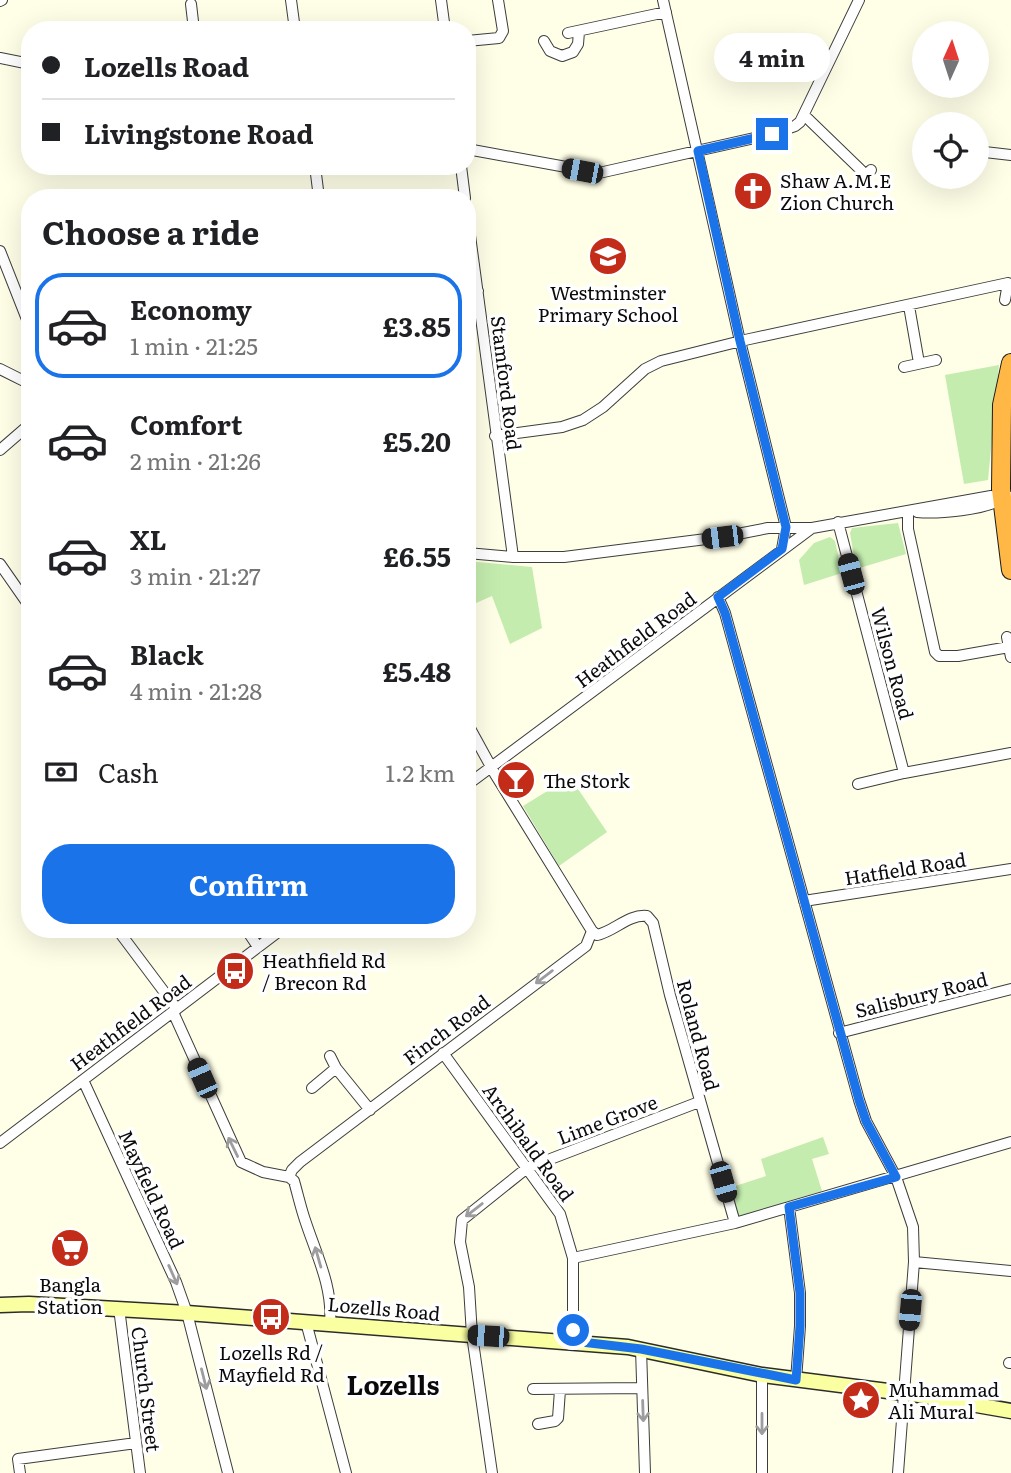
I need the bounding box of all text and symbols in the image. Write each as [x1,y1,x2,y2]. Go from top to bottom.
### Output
north arrow [912,21,989,98]
map controls [912,21,989,189]
callout: 4 min [714,32,830,82]
text: 4 min [739,40,805,74]
text: Lozells Road [84,46,249,85]
button: locate [912,112,989,189]
text: Livingstone Road [84,113,314,152]
route end [756,118,788,150]
car [560,157,605,185]
place label: Shaw A.M.E Zion Church [780,166,894,216]
church icon: Shaw A.M.E Zion Church [732,170,774,212]
text: Choose a ride [42,207,259,255]
school or university icon: Westminster Primary School [587,235,629,277]
place label: Westminster Primary School [538,278,678,328]
text: Economy [130,289,252,328]
icon: car [46,294,109,357]
text: £3.85 [383,306,451,345]
street label: Stamford Road [485,314,529,452]
text: 1 min · 21:25 [130,328,258,362]
text: Comfort [130,404,242,443]
icon: car [46,409,109,472]
text: £5.20 [383,421,451,460]
text: 2 min · 21:26 [130,443,261,477]
text: XL [130,519,167,558]
icon: car [46,524,109,587]
car [700,524,745,550]
text: £6.55 [383,536,451,575]
car [836,551,867,597]
text: 3 min · 21:27 [130,558,261,592]
street label: Heathfield Road [569,584,702,694]
street label: Wilson Road [865,604,922,723]
text: Black [130,634,204,673]
icon: car [46,639,109,702]
text: £5.48 [382,651,451,690]
text: 4 min · 21:28 [130,673,262,707]
text: Cash [98,752,159,791]
icon: cash [42,753,80,791]
text: 1.2 km [386,755,455,789]
bar icon: The Stork [495,759,537,801]
place label: The Stork [543,766,630,794]
button: Confirm [42,844,455,924]
street label: Hatfield Road [842,845,968,891]
place label: Heathfield Rd / Brecon Rd [262,946,386,996]
bus stop icon: Heathfield Rd / Brecon Rd [214,950,256,992]
street label: Salisbury Road [852,964,991,1024]
street label: Heathfield Road [64,967,197,1077]
one-way arrow [536,970,554,985]
street label: Roland Road [671,976,727,1094]
street label: Finch Road [397,987,496,1071]
car [184,1055,221,1101]
street label: Archibald Road [477,1077,582,1207]
street label: Lime Grove [553,1087,661,1151]
street label: Mayfield Road [112,1125,192,1253]
one-way arrow [226,1137,239,1158]
car [708,1159,739,1205]
one-way arrow [465,1203,484,1218]
supermarket icon: Bangla Station [49,1227,91,1269]
one-way arrow [311,1246,324,1268]
one-way arrow [167,1264,180,1286]
place label: Bangla Station [37,1270,103,1320]
car [898,1288,923,1332]
street label: Lozells Road [326,1289,442,1327]
bus stop icon: Lozells Rd / Mayfield Rd [250,1296,292,1338]
route start [557,1314,589,1346]
car [467,1324,510,1348]
street label: Church Street [125,1325,169,1454]
place label: Lozells Rd / Mayfield Rd [217,1338,325,1388]
district label: Lozells [347,1364,439,1403]
one-way arrow [198,1367,211,1390]
place label: Muhammad Ali Mural [888,1375,1000,1425]
place icon: Muhammad Ali Mural [840,1379,882,1421]
one-way arrow [637,1399,650,1422]
one-way arrow [755,1412,769,1435]

